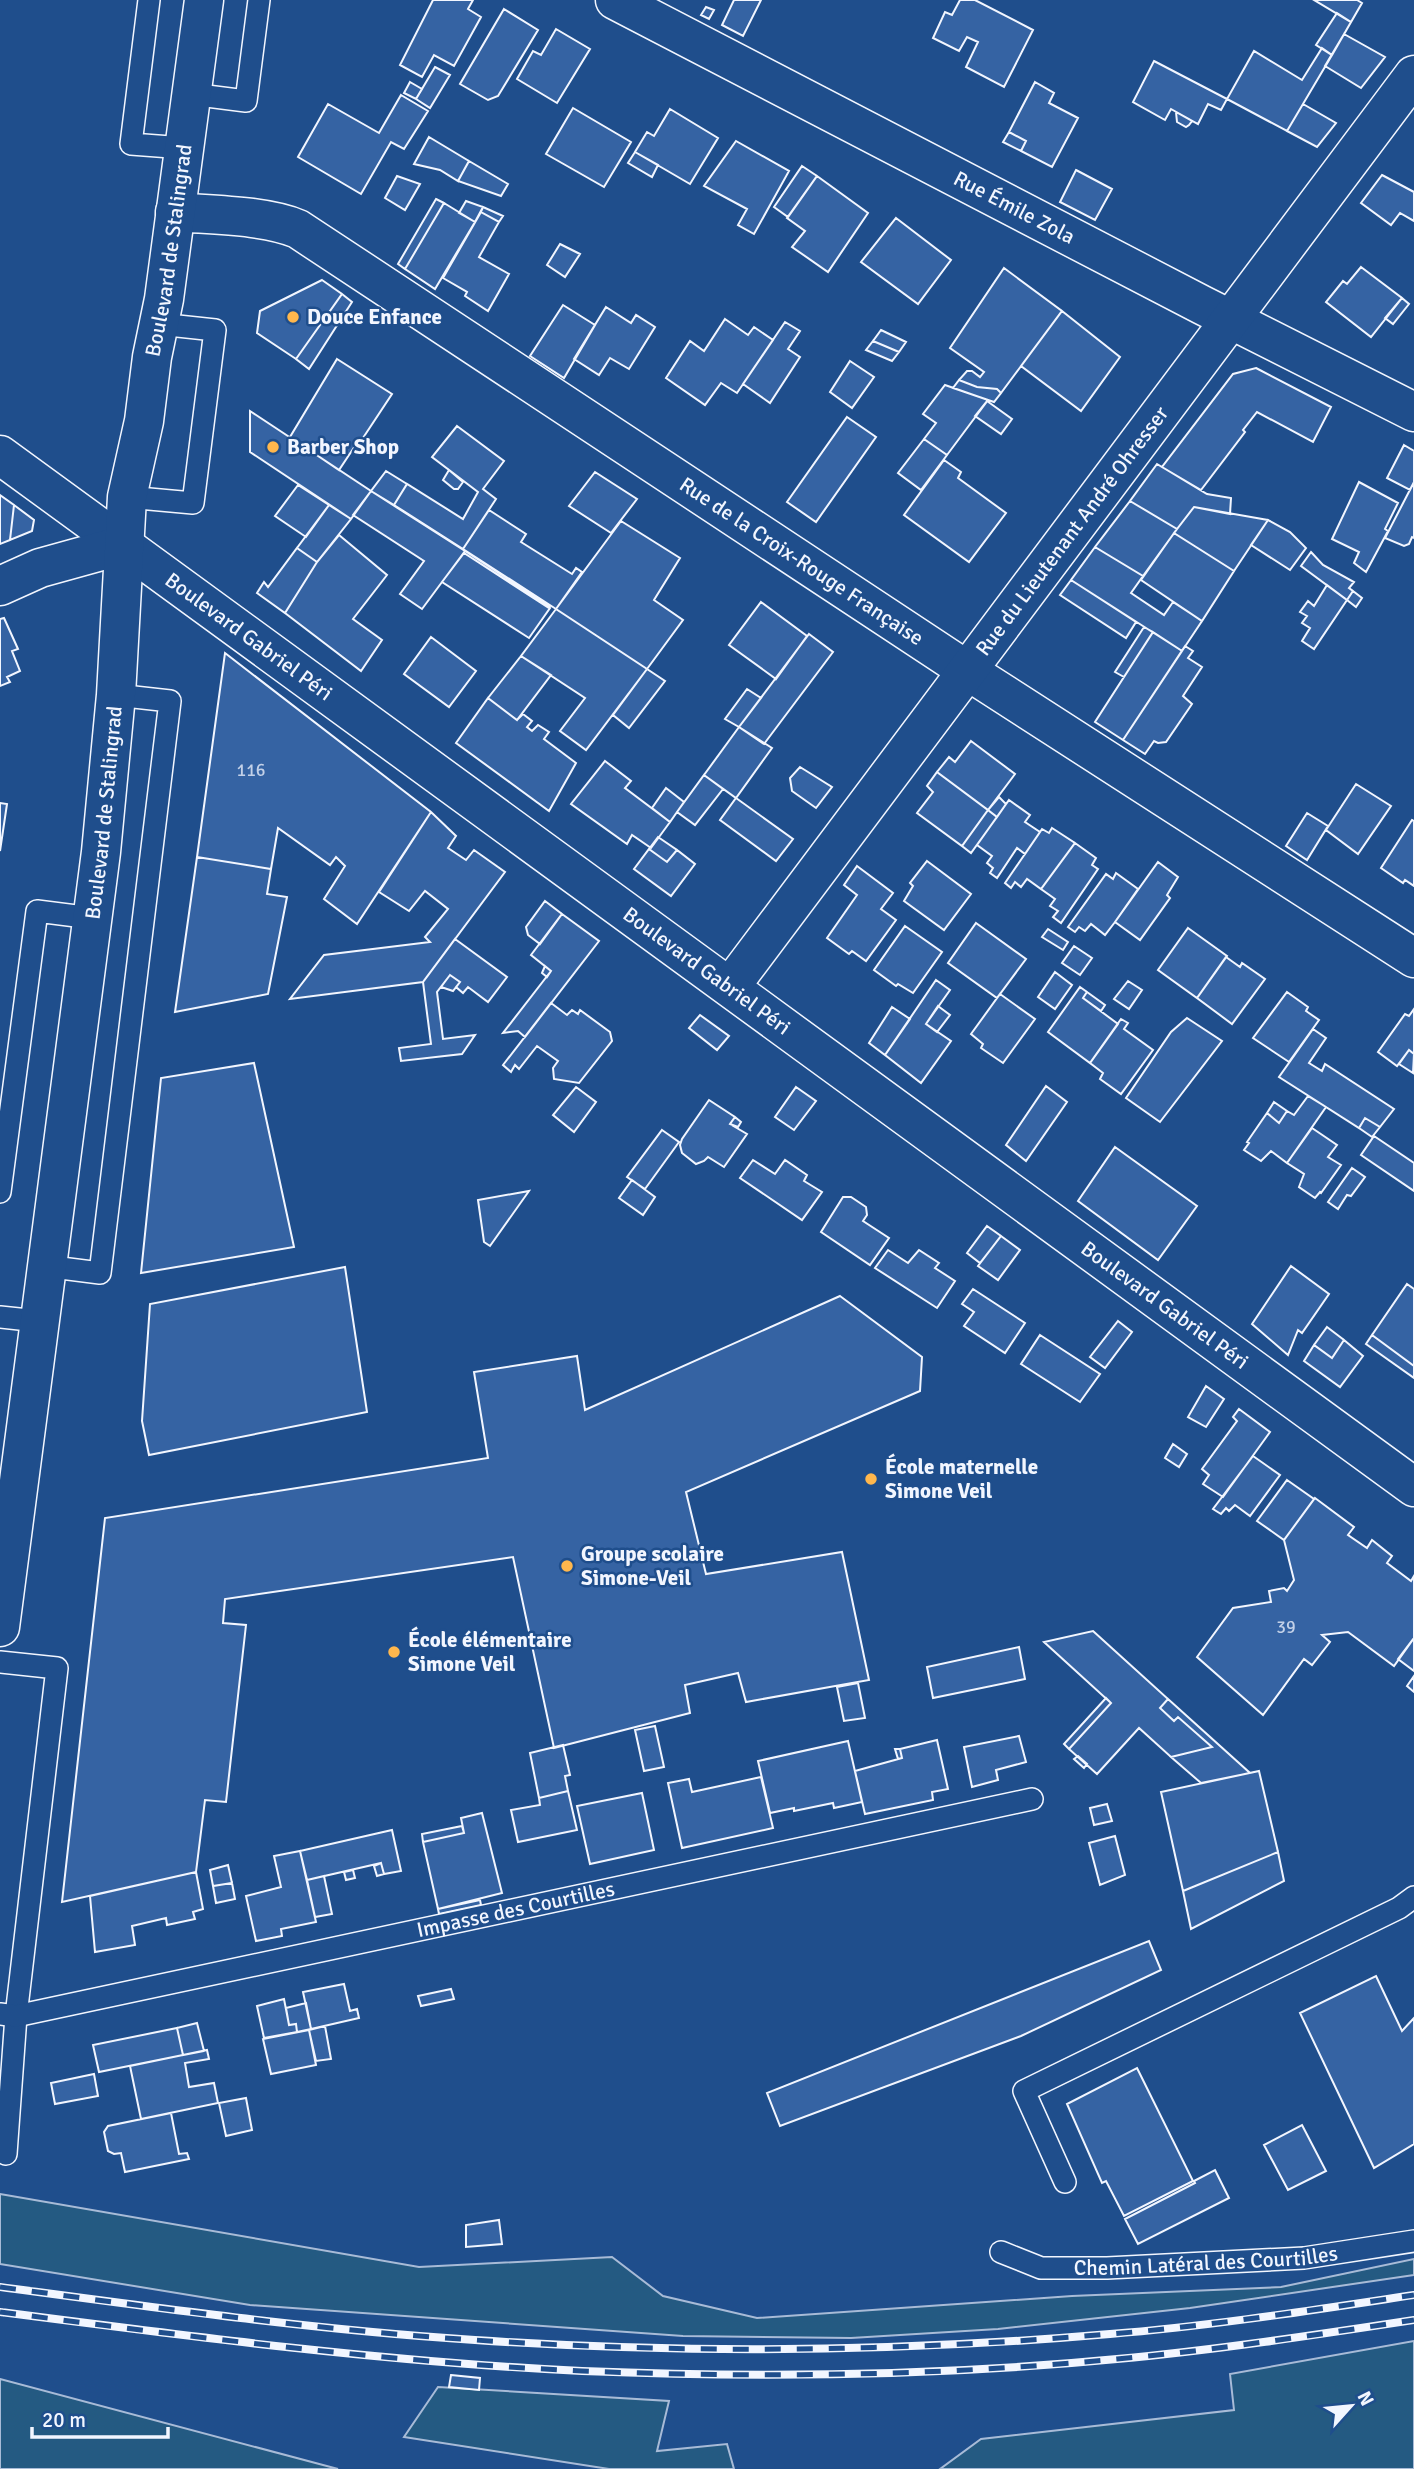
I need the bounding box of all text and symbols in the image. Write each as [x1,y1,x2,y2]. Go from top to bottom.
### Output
street label: Boulevard de Stalingrad [139,143,198,359]
street label: Rue Émile Zola [949,165,1079,250]
place label: Douce Enfance [307,304,442,330]
marker: Douce Enfance [285,309,301,325]
street label: Rue du Lieutenant André Ohresser [970,401,1174,661]
place label: Barber Shop [287,434,399,460]
marker: Barber Shop [265,439,281,455]
street label: Rue de la Croix-Rouge Française [675,471,929,651]
street label: Boulevard Gabriel Péri [160,567,338,706]
street label: Boulevard de Stalingrad [79,705,128,921]
house number: 116 [236,759,266,781]
street label: Boulevard Gabriel Péri [618,901,796,1041]
street label: Boulevard Gabriel Péri [1076,1235,1254,1375]
place label: École maternelle Simone Veil [885,1453,1038,1504]
marker: École maternelle Simone Veil [863,1471,879,1487]
place label: Groupe scolaire Simone-Veil [581,1541,724,1591]
marker: Groupe scolaire Simone-Veil [559,1558,575,1574]
house number: 39 [1276,1616,1296,1638]
place label: École élémentaire Simone Veil [408,1626,572,1677]
marker: École élémentaire Simone Veil [386,1644,402,1660]
street label: Impasse des Courtilles [414,1876,617,1943]
street label: Chemin Latéral des Courtilles [1074,2240,1340,2281]
north arrow [1316,2371,1386,2441]
text: N [1352,2387,1379,2410]
scale bar [32,2396,168,2440]
text: 20 m [42,2407,86,2433]

